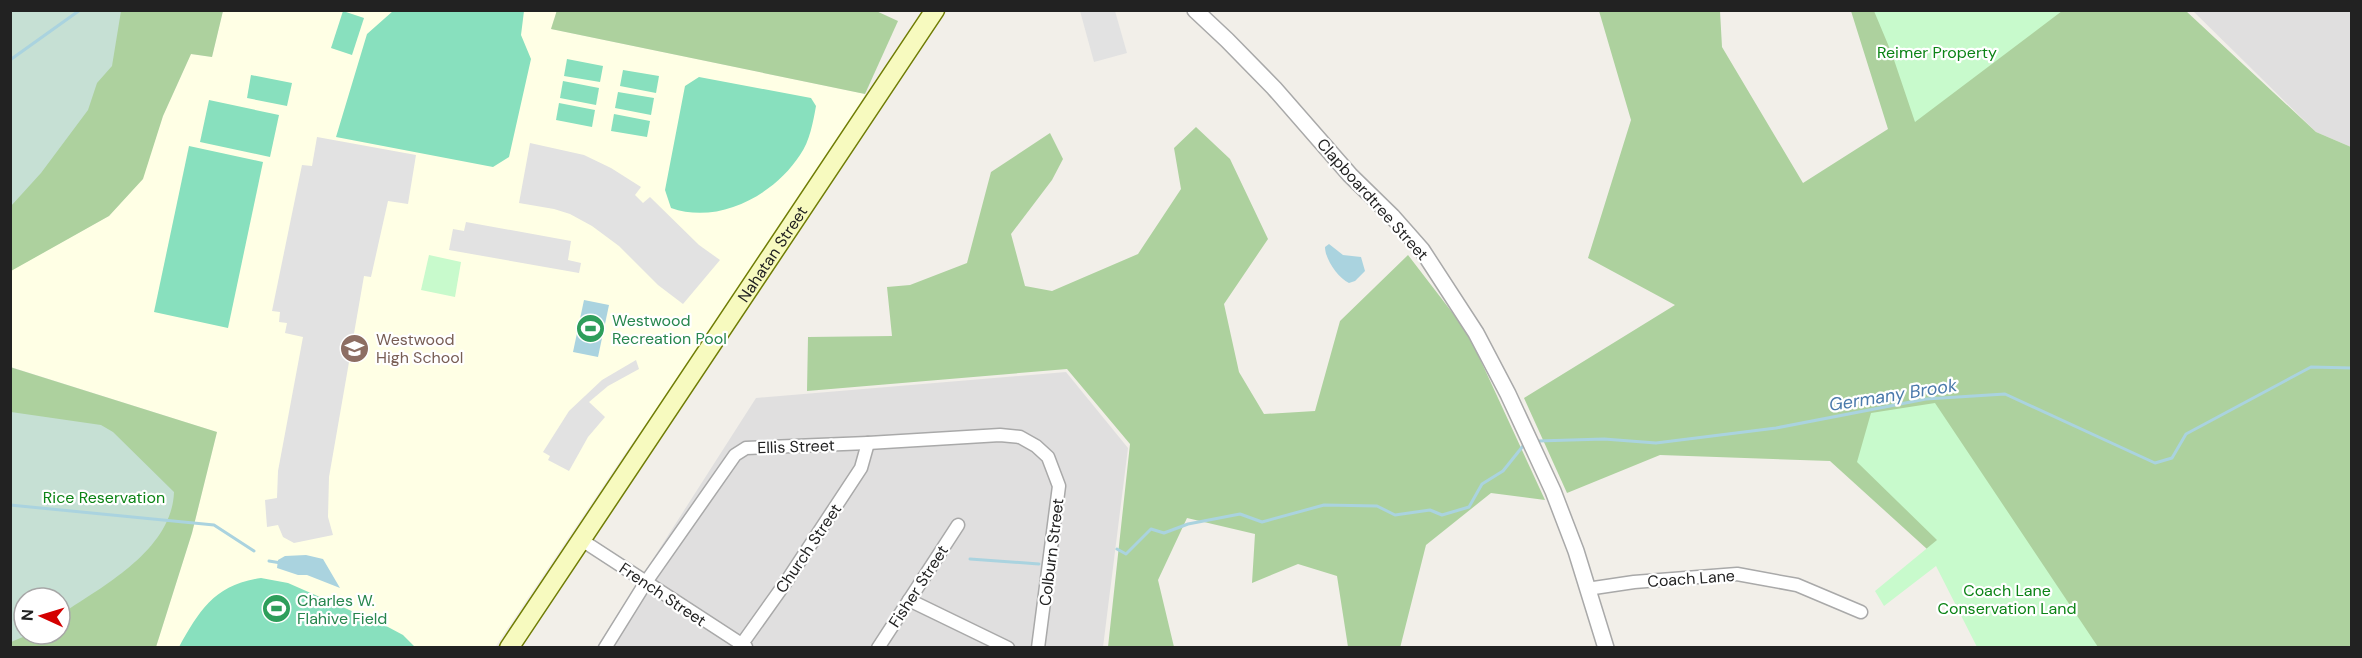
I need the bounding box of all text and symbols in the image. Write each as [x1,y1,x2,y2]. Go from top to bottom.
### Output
park label: Reimer Property [1877,42,1997,63]
street label: Clapboardtree Street [1312,134,1433,265]
street label: Nahatan Street [733,202,812,306]
place label: Westwood Recreation Pool [612,310,727,349]
sports icon: Westwood Recreation Pool [575,313,607,345]
place label: Westwood High School [376,329,463,368]
school or university icon: Westwood High School [339,332,371,364]
water label: Germany Brook [1827,373,1960,417]
street label: Ellis Street [757,435,835,458]
park label: Rice Reservation [43,487,165,508]
street label: Colburn Street [1034,497,1069,607]
street label: Church Street [771,500,846,597]
street label: Fisher Street [884,541,953,632]
street label: French Street [615,558,710,631]
street label: Coach Lane [1647,565,1736,592]
park label: Coach Lane Conservation Land [1937,580,2077,619]
north arrow [12,586,72,646]
place label: Charles W. Flahive Field [297,590,387,629]
sports icon: Charles W. Flahive Field [260,593,292,625]
text: N [17,608,38,622]

